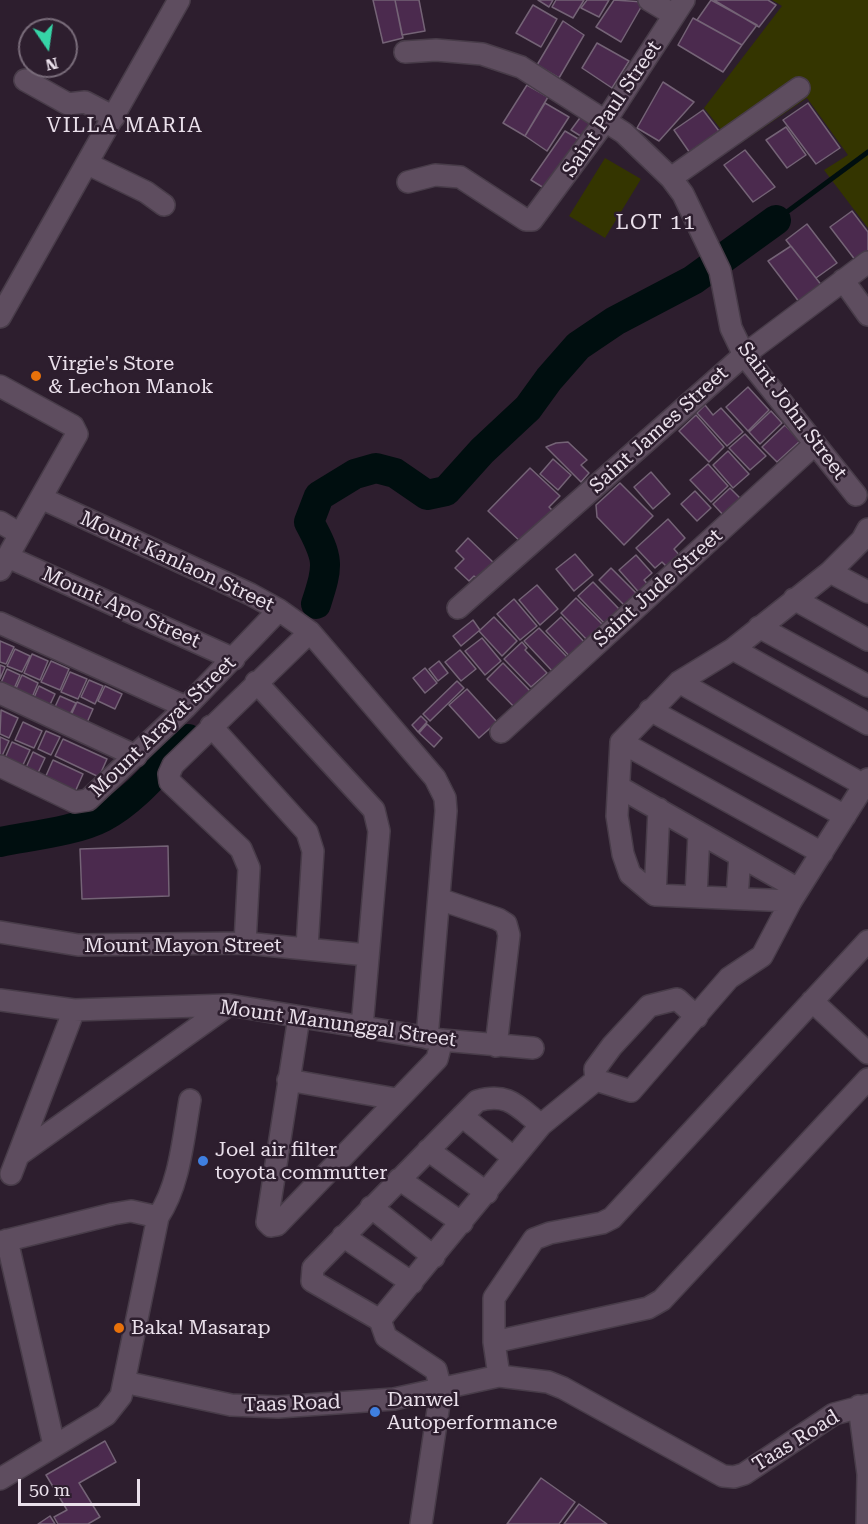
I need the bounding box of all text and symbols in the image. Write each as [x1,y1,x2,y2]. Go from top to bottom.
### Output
north arrow [18,18,78,78]
street label: Saint Paul Street [558,36,666,182]
text: N [44,53,60,75]
district label: VILLA MARIA [47,113,203,139]
district label: LOT 11 [615,210,697,236]
street label: Saint John Street [732,337,852,485]
place label: Virgie's Store & Lechon Manok [48,352,213,399]
street label: Saint James Street [585,362,733,498]
marker: Virgie's Store & Lechon Manok [29,369,43,383]
street label: Mount Kanlaon Street [76,507,278,617]
street label: Saint Jude Street [589,524,727,652]
street label: Mount Apo Street [38,562,204,654]
street label: Mount Arayat Street [85,651,241,803]
street label: Mount Mayon Street [84,934,282,958]
street label: Mount Manunggal Street [218,995,458,1053]
place label: Joel air filter toyota commutter [215,1138,387,1185]
marker: Joel air filter toyota commutter [196,1154,210,1168]
place label: Baka! Masarap [131,1316,270,1340]
marker: Baka! Masarap [112,1321,126,1335]
place label: Danwel Autoperformance [387,1388,557,1435]
street label: Taas Road [243,1390,341,1418]
marker: Danwel Autoperformance [368,1405,382,1419]
street label: Taas Road [748,1405,844,1477]
scale bar [21,1467,142,1505]
text: 50 m [29,1479,70,1500]

